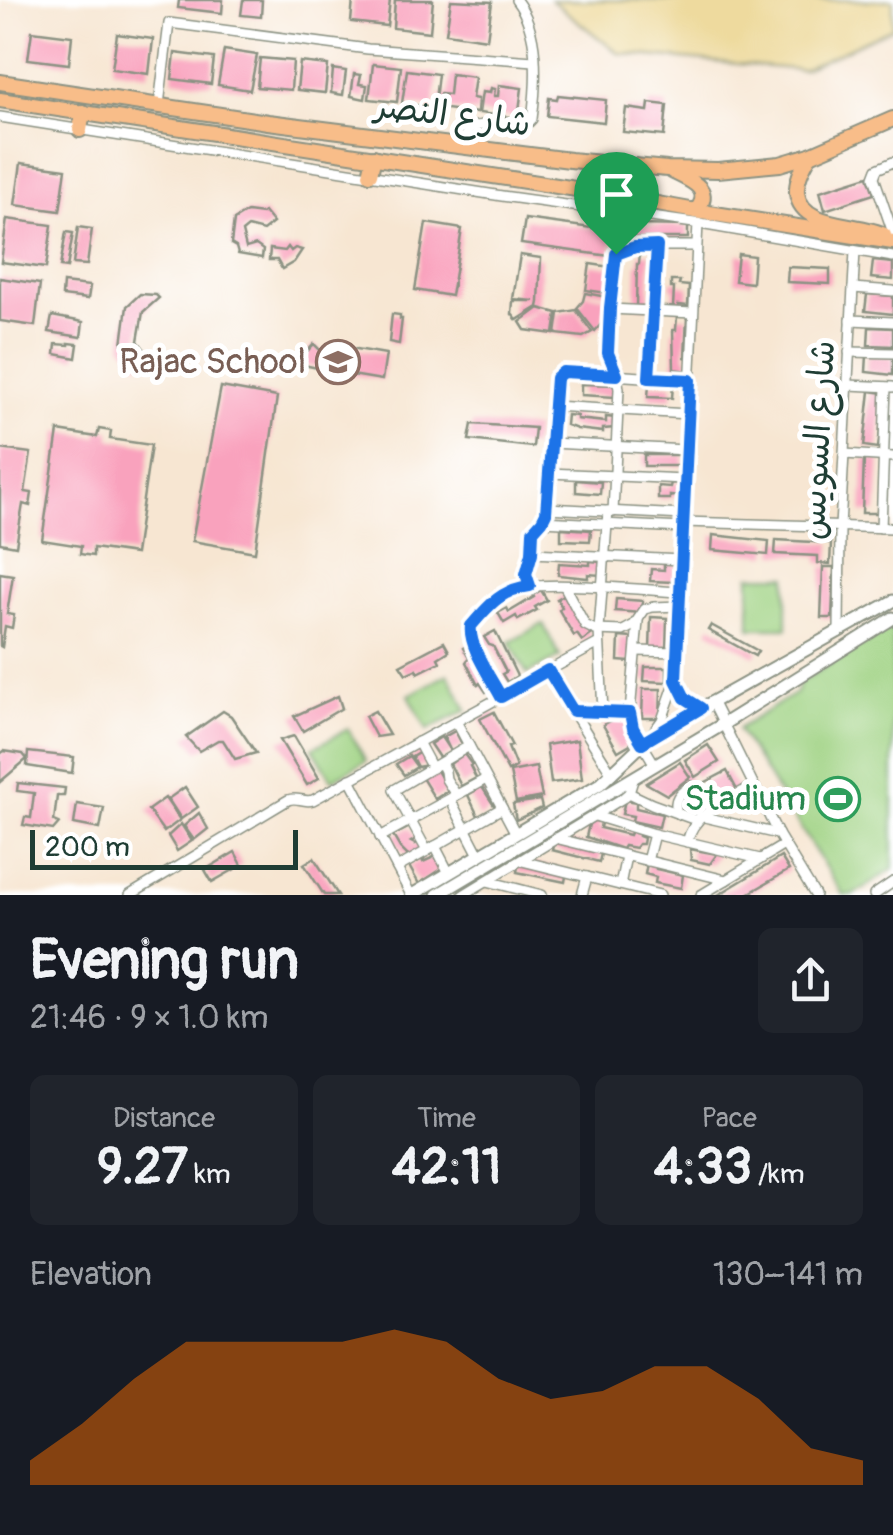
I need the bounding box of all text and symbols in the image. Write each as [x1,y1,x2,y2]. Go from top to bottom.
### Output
street label: شارع النصر [370,83,533,148]
pin [574,152,659,255]
icon: arrive [589,167,644,222]
school or university icon: Rajac School [315,339,361,385]
street label: شارع السويس [791,339,847,541]
place label: Rajac School [119,340,306,384]
sports icon: Stadium [815,776,861,822]
place label: Stadium [684,777,806,821]
scale bar [30,825,298,870]
text: 200 m [45,830,130,865]
text: Evening run [30,926,299,995]
button: share [758,928,863,1033]
text: 21:46 · 9 × 1.0 km [30,998,268,1038]
text: Distance [113,1101,215,1136]
text: Time [417,1101,476,1136]
text: Pace [701,1101,757,1136]
text: 9.27 [97,1136,188,1199]
text: 42:11 [392,1136,501,1199]
text: 4:33 [654,1136,752,1199]
text: km [188,1157,231,1192]
text: /km [752,1157,805,1192]
text: Elevation [30,1255,152,1295]
text: 130–141 m [713,1255,863,1295]

